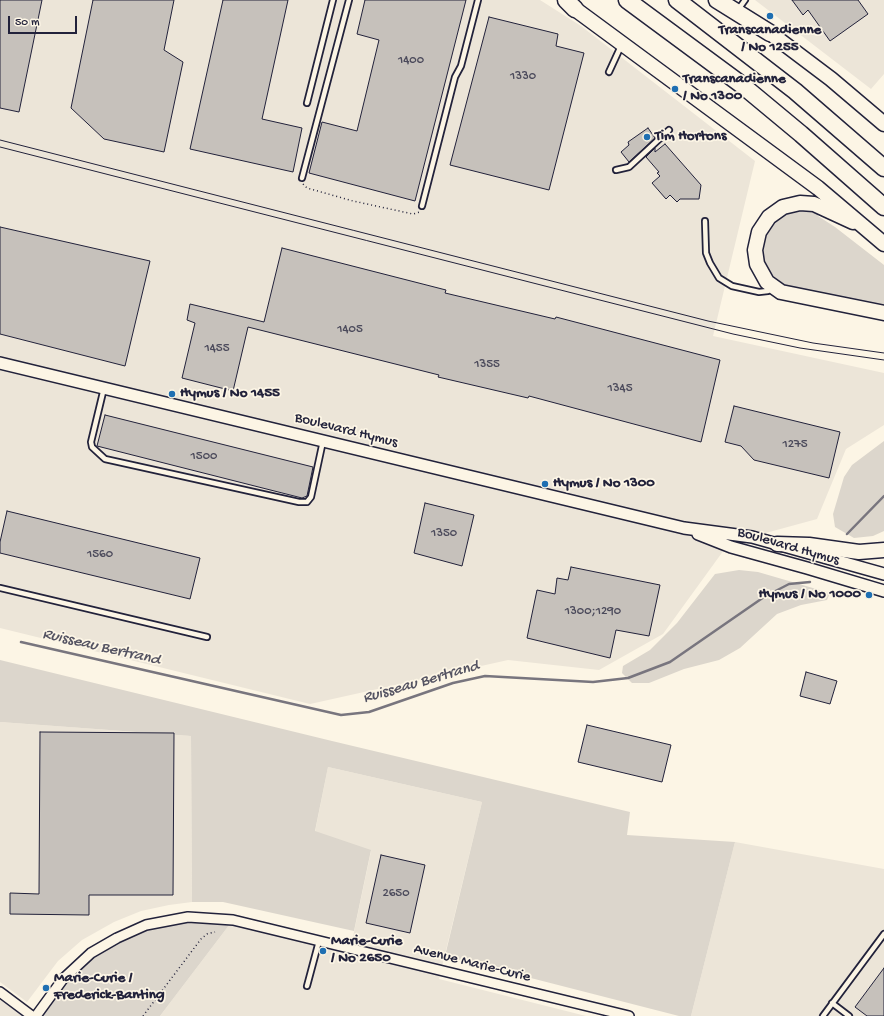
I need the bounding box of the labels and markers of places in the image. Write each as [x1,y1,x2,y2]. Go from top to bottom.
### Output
marker: Transcanadienne / No 1255 [765,11,775,21]
place label: Transcanadienne / No 1255 [719,22,821,57]
place label: Transcanadienne / No 1300 [683,71,786,106]
marker: Transcanadienne / No 1300 [670,84,680,94]
place label: Tim Hortons [655,128,726,146]
marker: Tim Hortons [642,132,652,142]
place label: Hymus / No 1455 [180,385,280,403]
marker: Hymus / No 1455 [167,389,177,399]
place label: Hymus / No 1300 [553,475,655,493]
marker: Hymus / No 1300 [540,479,550,489]
place label: Hymus / No 1000 [758,586,861,604]
marker: Hymus / No 1000 [864,590,874,600]
place label: Marie-Curie / No 2650 [331,933,402,968]
marker: Marie-Curie / No 2650 [318,946,328,956]
place label: Marie-Curie / Frederick-Banting [54,970,164,1005]
marker: Marie-Curie / Frederick-Banting [41,983,51,993]

